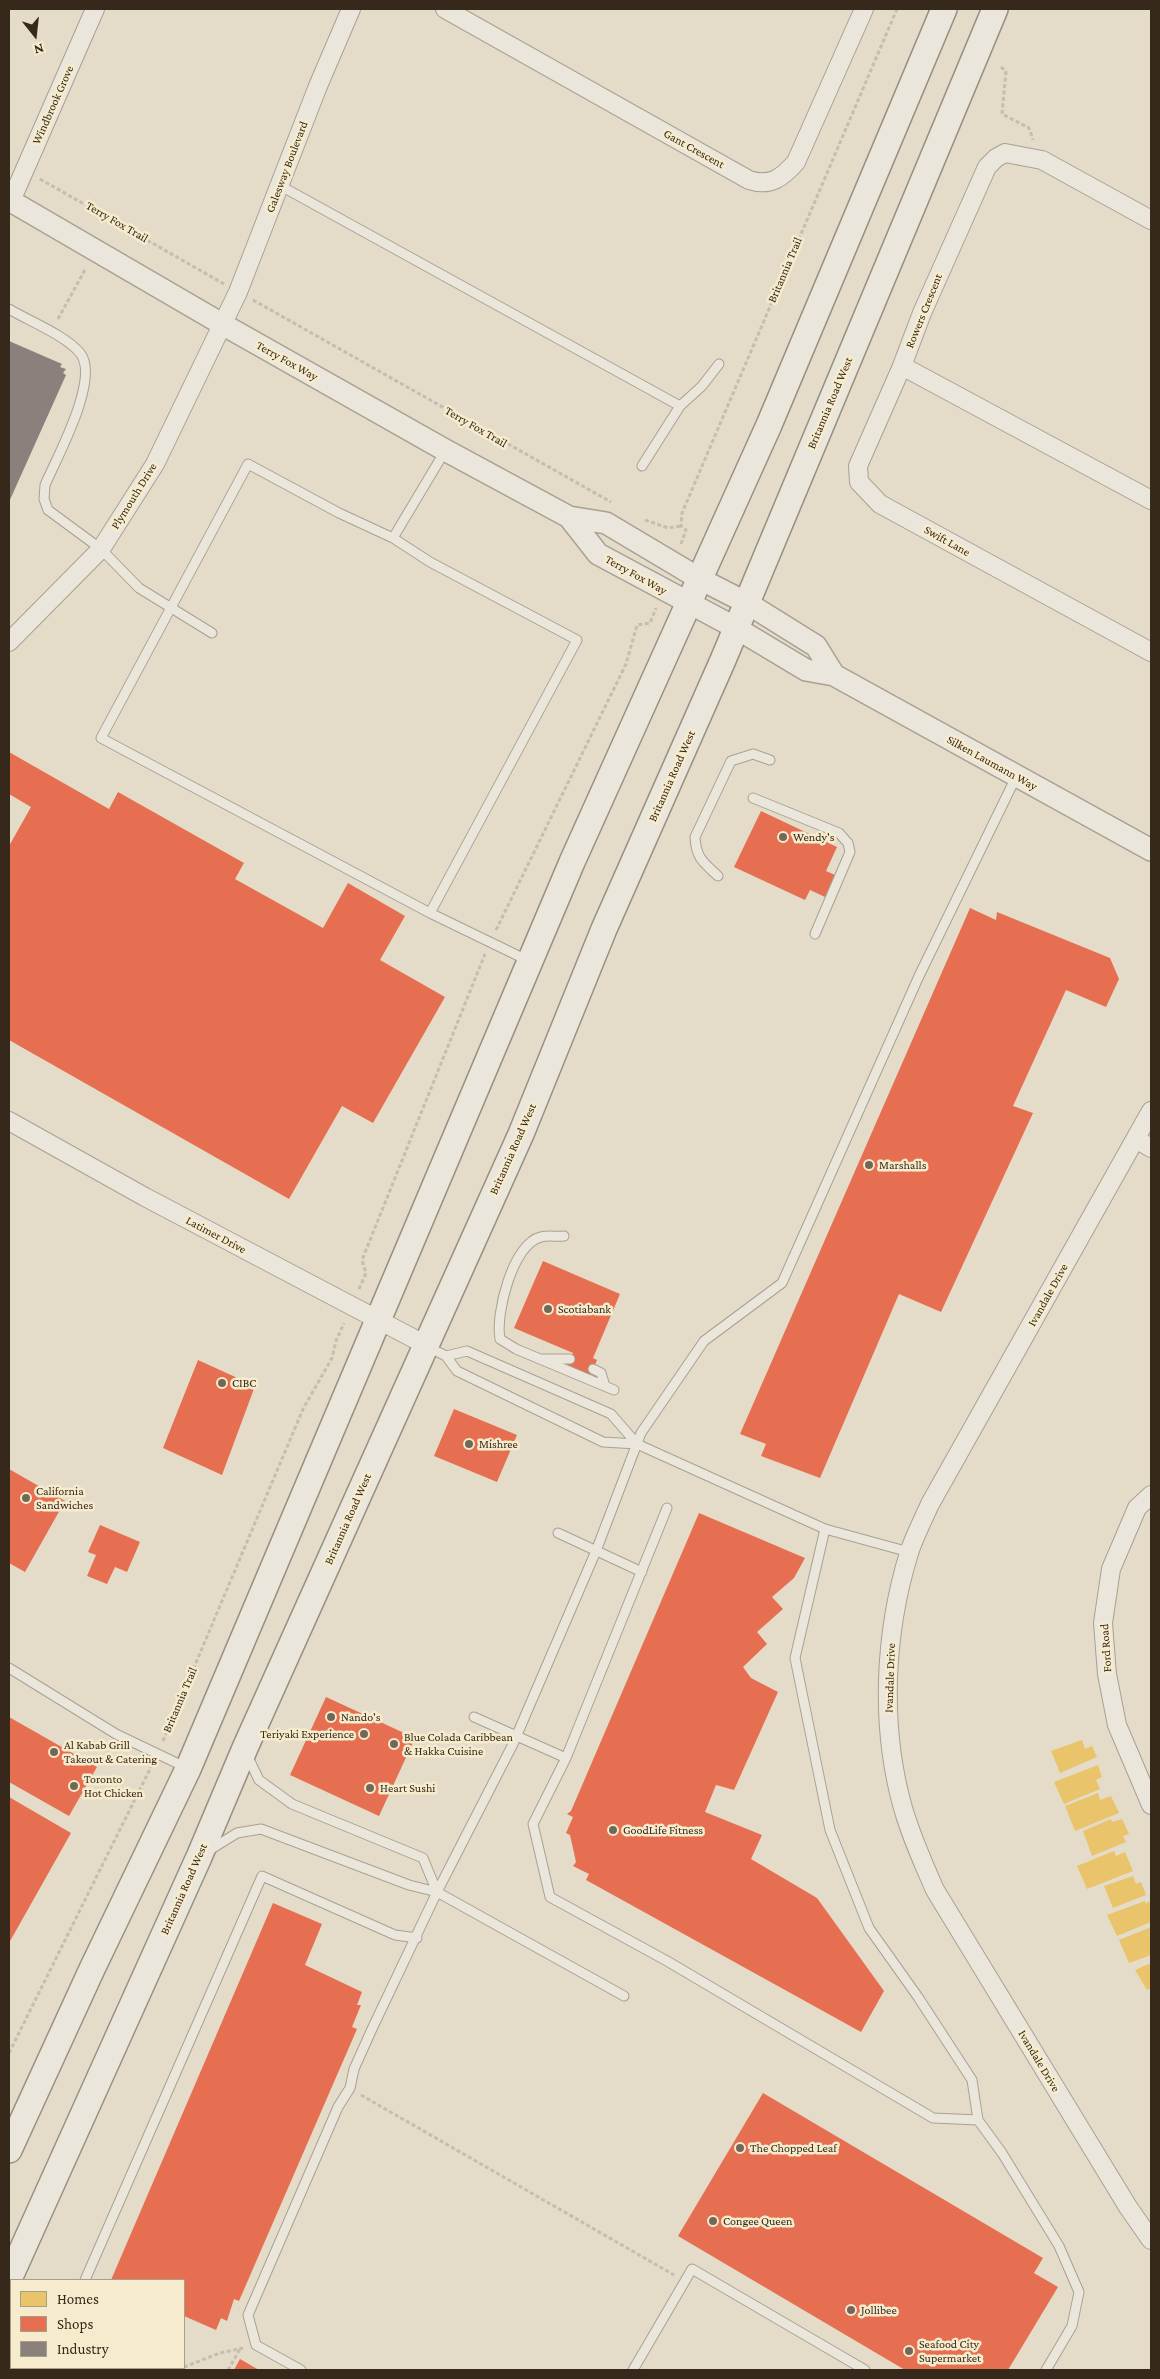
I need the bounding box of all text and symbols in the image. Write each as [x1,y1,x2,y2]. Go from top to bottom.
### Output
north arrow [10,10,60,60]
text: N [32,40,46,58]
street label: Windbrook Grove [29,63,77,147]
street label: Galesway Boulevard [263,119,311,215]
street label: Gant Crescent [661,126,727,172]
street label: Terry Fox Trail [83,198,151,246]
street label: Britannia Trail [765,235,805,305]
street label: Rowers Crescent [902,272,946,350]
street label: Terry Fox Way [254,338,320,384]
street label: Britannia Road West [804,355,856,451]
street label: Terry Fox Trail [442,403,510,451]
street label: Plymouth Drive [108,460,160,532]
street label: Swift Lane [921,522,973,560]
street label: Terry Fox Way [603,552,669,598]
street label: Britannia Road West [645,728,699,824]
street label: Silken Laumann Way [944,732,1040,794]
place label: Wendy's [793,830,835,844]
marker: Wendy's [777,831,789,843]
street label: Britannia Road West [486,1101,540,1197]
place label: Marshalls [879,1158,926,1172]
marker: Marshalls [863,1159,875,1171]
street label: Latimer Drive [183,1213,249,1257]
street label: Ivandale Drive [1025,1261,1071,1329]
place label: Scotiabank [558,1302,611,1316]
marker: Scotiabank [542,1303,554,1315]
place label: CIBC [232,1376,256,1390]
marker: CIBC [216,1377,228,1389]
place label: Mishree [479,1437,518,1451]
marker: Mishree [463,1438,475,1450]
street label: Britannia Road West [321,1471,375,1567]
place label: California Sandwiches [36,1484,93,1512]
marker: California Sandwiches [20,1492,32,1504]
street label: Ford Road [1097,1623,1115,1673]
street label: Ivandale Drive [882,1643,898,1713]
street label: Britannia Trail [160,1665,200,1735]
place label: Nando's [341,1710,381,1724]
marker: Nando's [325,1711,337,1723]
place label: Teriyaki Experience [260,1727,354,1741]
marker: Teriyaki Experience [358,1728,370,1740]
place label: Blue Colada Caribbean & Hakka Cuisine [404,1730,513,1758]
place label: Al Kabab Grill Takeout & Catering [64,1738,157,1766]
marker: Blue Colada Caribbean & Hakka Cuisine [388,1738,400,1750]
marker: Al Kabab Grill Takeout & Catering [48,1746,60,1758]
place label: Toronto Hot Chicken [84,1772,143,1800]
marker: Toronto Hot Chicken [68,1780,80,1792]
place label: Heart Sushi [380,1781,435,1795]
marker: Heart Sushi [364,1782,376,1794]
place label: GoodLife Fitness [623,1823,703,1837]
marker: GoodLife Fitness [607,1824,619,1836]
street label: Britannia Road West [157,1841,211,1937]
street label: Ivandale Drive [1015,2027,1063,2095]
place label: The Chopped Leaf [750,2141,837,2155]
marker: The Chopped Leaf [734,2142,746,2154]
place label: Congee Queen [723,2214,792,2228]
marker: Congee Queen [707,2215,719,2227]
legend [10,2279,185,2369]
text: Homes [57,2291,99,2307]
place label: Jollibee [861,2303,897,2317]
marker: Jollibee [845,2304,857,2316]
text: Shops [57,2316,93,2332]
place label: Seafood City Supermarket [919,2337,981,2365]
text: Industry [57,2341,109,2357]
marker: Seafood City Supermarket [903,2345,915,2357]

